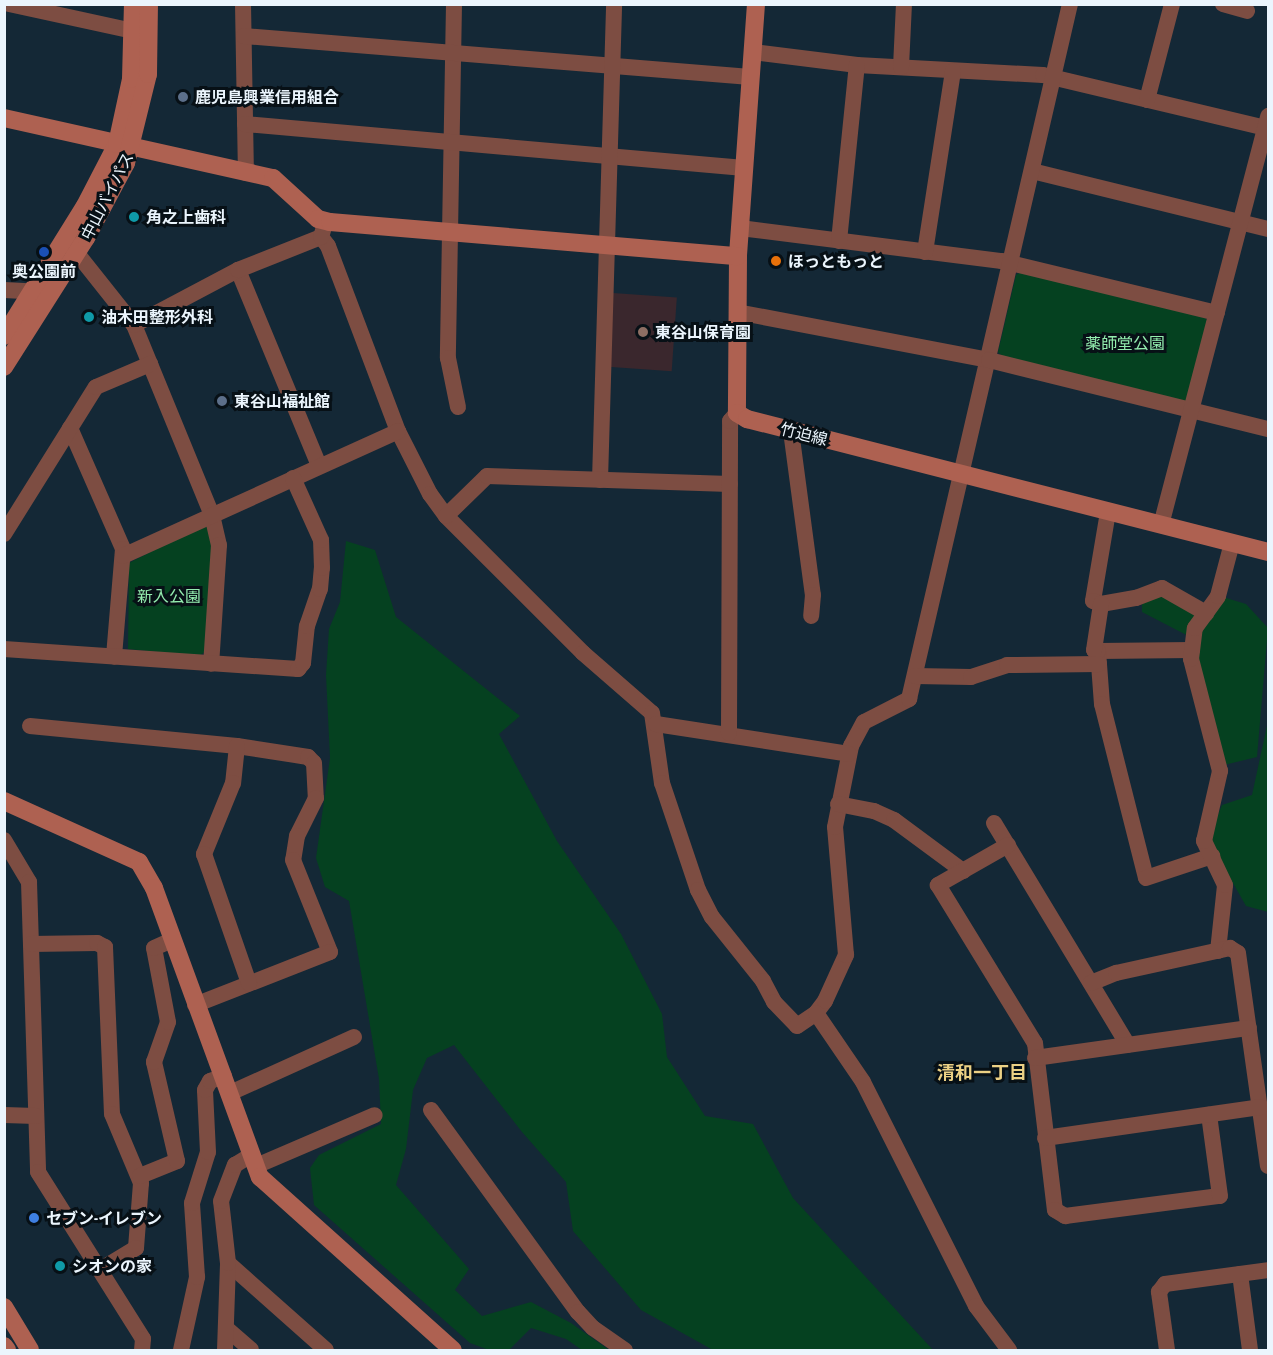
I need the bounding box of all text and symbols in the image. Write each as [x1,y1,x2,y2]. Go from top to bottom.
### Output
place label: 鹿児島興業信用組合 [195,87,339,107]
marker: 鹿児島興業信用組合 [176,90,190,104]
street label: 中山バイパス [77,149,137,243]
place label: 角之上歯科 [146,207,226,227]
marker: 角之上歯科 [127,210,141,224]
marker: 奥公園前 [37,245,51,259]
place label: ほっともっと [788,251,884,271]
marker: ほっともっと [769,254,783,268]
place label: 奥公園前 [12,261,76,281]
place label: 油木田整形外科 [101,307,213,327]
marker: 油木田整形外科 [82,310,96,324]
place label: 東谷山保育園 [655,322,751,342]
marker: 東谷山保育園 [636,325,650,339]
park label: 薬師堂公園 [1085,333,1165,353]
place label: 東谷山福祉館 [234,391,330,411]
marker: 東谷山福祉館 [215,394,229,408]
street label: 竹迫線 [778,419,830,449]
park label: 新入公園 [137,586,201,606]
district label: 清和一丁目 [937,1062,1027,1084]
place label: セブン-イレブン [46,1208,162,1228]
marker: セブン-イレブン [27,1211,41,1225]
place label: シオンの家 [72,1256,152,1276]
marker: シオンの家 [53,1259,67,1273]

